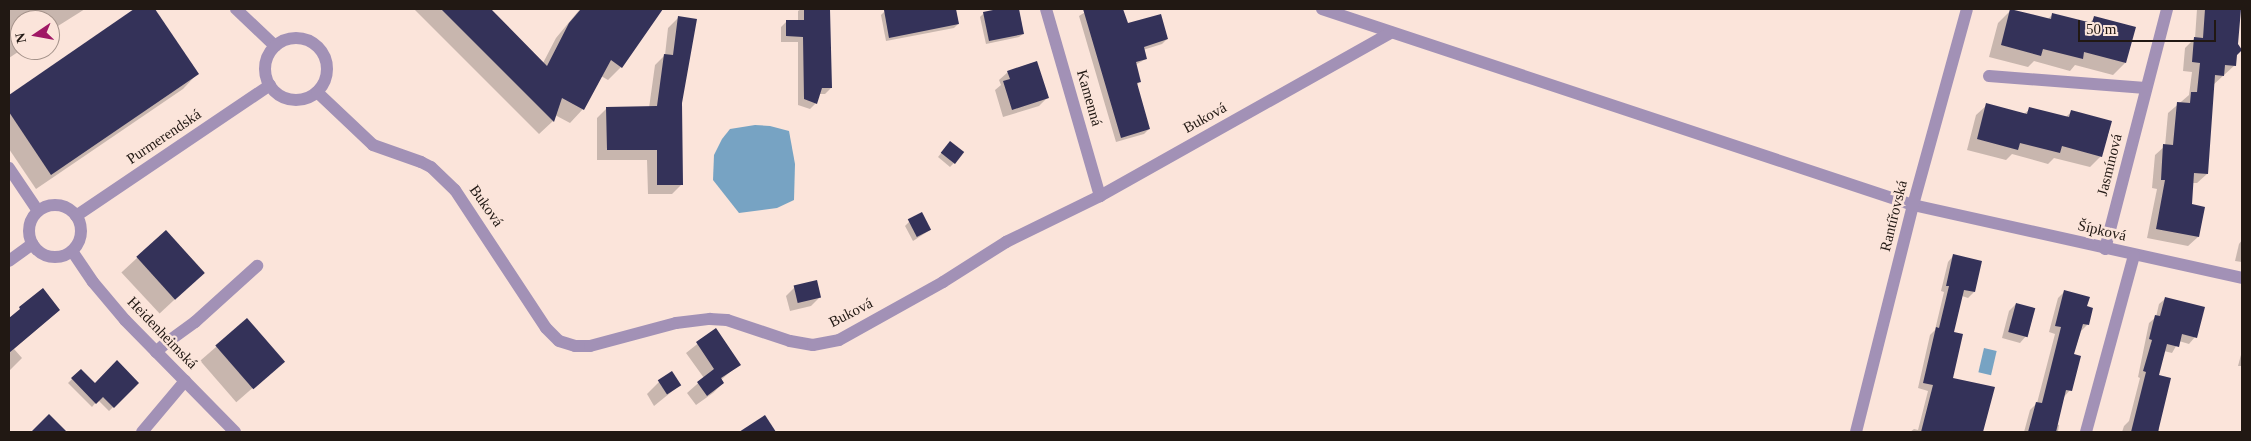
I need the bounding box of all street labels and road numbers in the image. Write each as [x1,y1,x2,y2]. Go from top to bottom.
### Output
street label: Kamenná [1072,68,1106,128]
street label: Buková [1180,99,1230,137]
street label: Purmerendská [123,106,205,168]
street label: Jasmínová [2094,132,2126,198]
street label: Rantířovská [1876,179,1912,253]
street label: Buková [465,182,507,230]
street label: Šípková [2076,217,2128,245]
street label: Heidenheimská [123,293,201,373]
street label: Buková [826,294,876,332]

